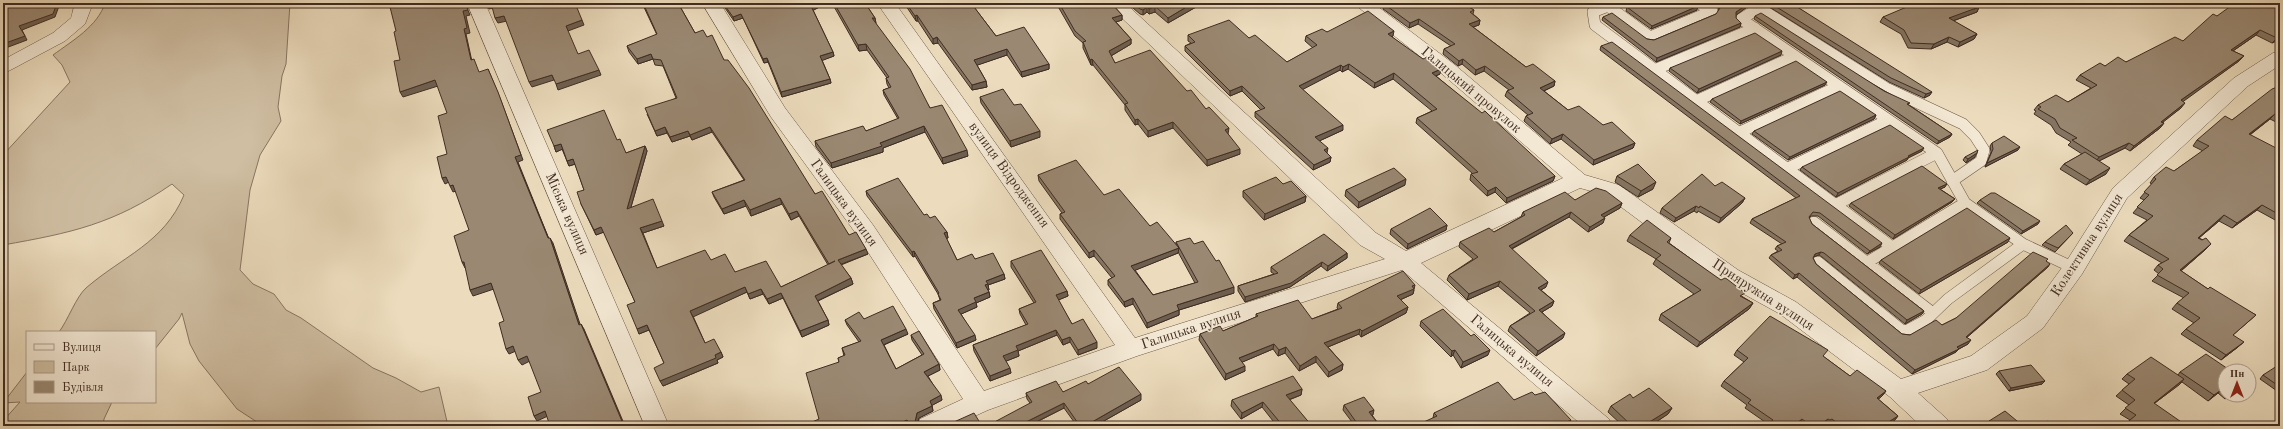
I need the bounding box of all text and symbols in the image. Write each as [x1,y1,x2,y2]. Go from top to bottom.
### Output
street label: Галицький провулок [1418,44,1524,136]
street label: вулиця Відродження [966,120,1052,230]
street label: Галицька вулиця [808,157,880,249]
street label: Міська вулиця [543,171,591,257]
street label: Колективна вулиця [2048,191,2126,299]
street label: Прияружна вулиця [1710,257,1816,333]
street label: Галицька вулиця [1139,306,1243,352]
street label: Галицька вулиця [1468,312,1556,390]
legend [26,331,156,403]
text: Вулиця [62,342,101,354]
text: Парк [62,362,90,374]
north arrow [2217,363,2257,403]
text: Пн [2229,369,2245,380]
text: Будівля [62,381,104,394]

